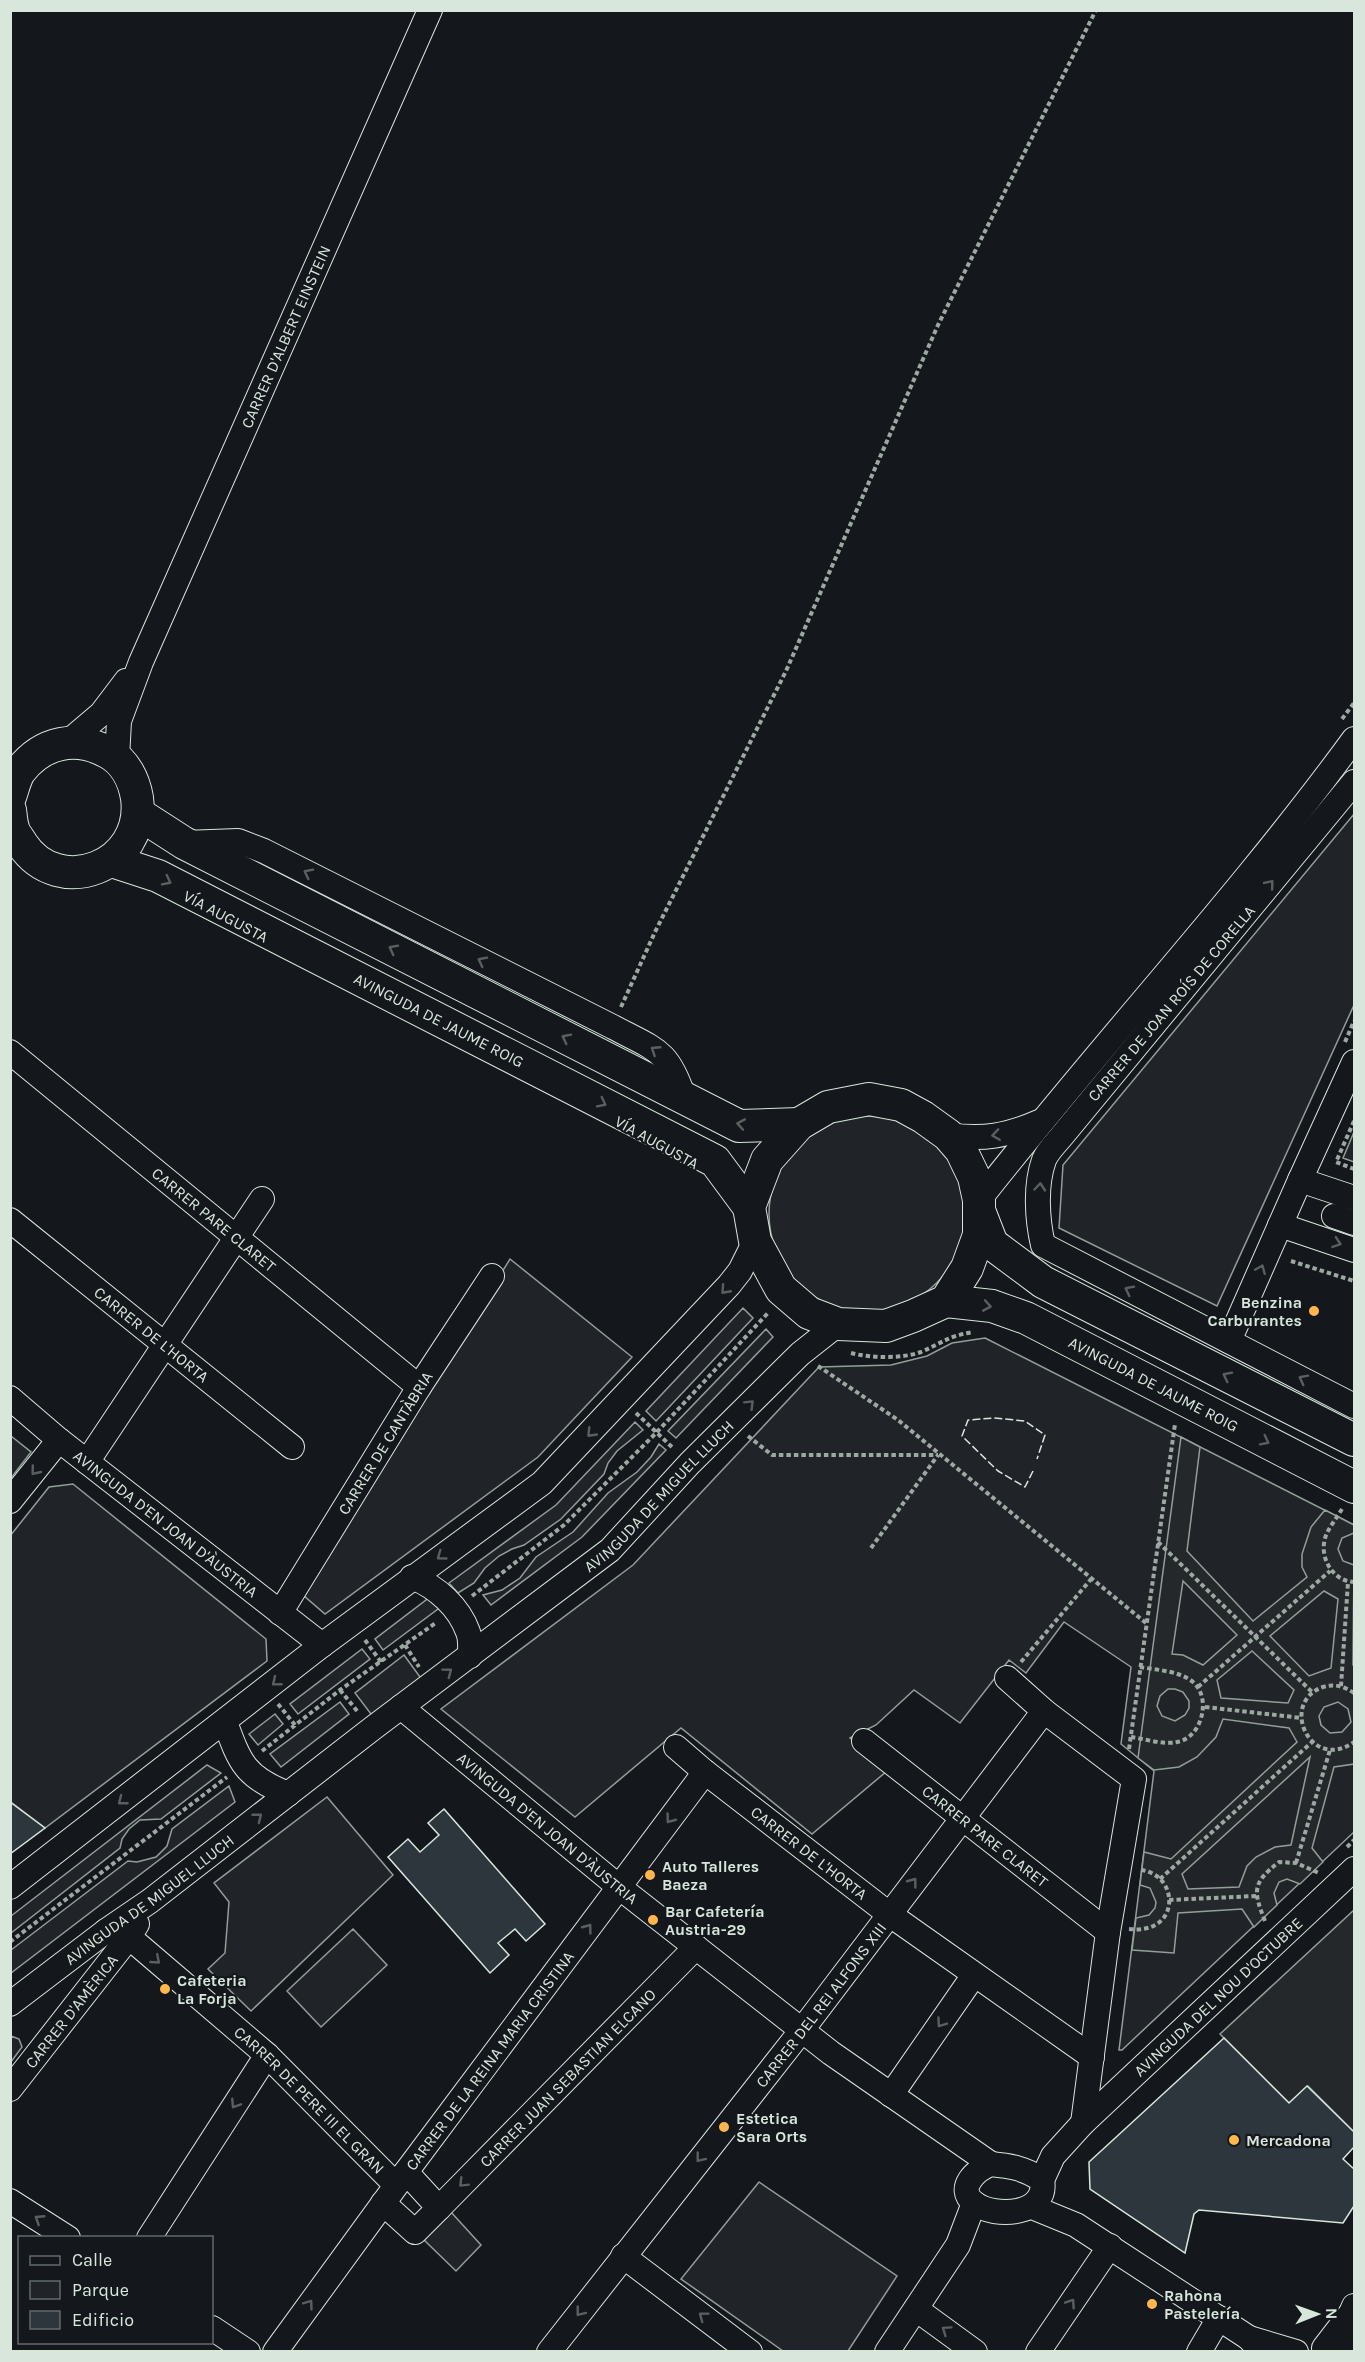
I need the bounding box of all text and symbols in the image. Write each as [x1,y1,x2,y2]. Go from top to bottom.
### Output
street label: CARRER D'ALBERT EINSTEIN [237,242,334,431]
one-way arrow [303,869,314,880]
one-way arrow [160,873,171,885]
one-way arrow [1263,880,1274,891]
street label: VÍA AUGUSTA [180,886,271,947]
street label: CARRER DE JOAN ROÍS DE CORELLA [1084,902,1259,1105]
one-way arrow [388,945,399,956]
one-way arrow [477,956,488,968]
street label: AVINGUDA DE JAUME ROIG [351,969,527,1072]
one-way arrow [562,1034,573,1045]
one-way arrow [651,1046,662,1057]
one-way arrow [596,1096,607,1108]
street label: VÍA AUGUSTA [611,1112,702,1173]
one-way arrow [736,1118,746,1131]
one-way arrow [991,1129,1000,1141]
street label: CARRER PARE CLARET [148,1163,280,1276]
one-way arrow [1033,1182,1046,1191]
one-way arrow [1331,1236,1342,1249]
one-way arrow [1254,1264,1266,1275]
street label: CARRER DE L'HORTA [90,1283,213,1386]
one-way arrow [721,1283,732,1294]
one-way arrow [1125,1286,1136,1297]
place label: Benzina Carburantes [1208,1293,1302,1330]
one-way arrow [982,1299,992,1312]
marker: Benzina Carburantes [1307,1304,1321,1318]
street label: AVINGUDA DE JAUME ROIG [1065,1333,1242,1436]
street label: CARRER DE CANTÀBRIA [334,1368,437,1518]
one-way arrow [1223,1371,1234,1383]
one-way arrow [1298,1375,1309,1386]
one-way arrow [742,1401,753,1412]
street label: AVINGUDA DE MIGUEL LLUCH [580,1416,738,1576]
one-way arrow [587,1426,598,1436]
one-way arrow [1258,1433,1269,1445]
street label: AVINGUDA D'EN JOAN D'ÀUSTRIA [70,1446,261,1601]
one-way arrow [31,1464,42,1475]
one-way arrow [437,1549,448,1560]
one-way arrow [441,1669,452,1680]
one-way arrow [272,1674,283,1685]
street label: AVINGUDA D'EN JOAN D'ÀUSTRIA [453,1748,641,1908]
street label: CARRER PARE CLARET [918,1781,1052,1891]
one-way arrow [117,1794,128,1805]
street label: CARRER DE L'HORTA [747,1802,871,1904]
one-way arrow [667,1812,678,1823]
one-way arrow [252,1813,263,1824]
street label: AVINGUDA DE MIGUEL LLUCH [61,1831,238,1969]
place label: Auto Talleres Baeza [662,1857,759,1894]
marker: Auto Talleres Baeza [643,1868,657,1882]
one-way arrow [906,1878,917,1889]
place label: Bar Cafetería Austria-29 [665,1902,765,1939]
marker: Bar Cafetería Austria-29 [646,1913,660,1927]
street label: AVINGUDA DEL NOU D'OCTUBRE [1130,1913,1307,2080]
street label: CARRER DEL REI ALFONS XIII [752,1919,890,2091]
one-way arrow [581,1924,592,1935]
street label: CARRER DE LA REINA MARIA CRISTINA [402,1947,578,2174]
street label: CARRER D'AMÈRICA [21,1951,122,2072]
one-way arrow [149,1953,160,1964]
place label: Cafeteria La Forja [177,1971,247,2008]
marker: Cafeteria La Forja [158,1982,172,1996]
street label: CARRER JUAN SEBASTIAN ELCANO [476,1985,660,2171]
one-way arrow [937,2017,948,2028]
street label: CARRER DE PERE III EL GRAN [230,2022,388,2178]
one-way arrow [231,2098,242,2109]
place label: Estetica Sara Orts [736,2109,807,2146]
marker: Estetica Sara Orts [717,2120,731,2134]
place label: Mercadona [1246,2131,1331,2150]
marker: Mercadona [1227,2133,1241,2147]
one-way arrow [696,2151,707,2162]
one-way arrow [459,2177,470,2187]
one-way arrow [35,2215,46,2226]
legend [18,2236,213,2344]
text: Calle [72,2249,112,2271]
text: Parque [72,2279,129,2301]
north arrow [1287,2284,1347,2344]
place label: Rahona Pastelería [1164,2286,1240,2323]
marker: Rahona Pastelería [1145,2297,1159,2311]
one-way arrow [1063,2299,1075,2309]
one-way arrow [302,2300,313,2311]
one-way arrow [577,2305,588,2316]
text: N [1322,2308,1341,2320]
text: Edificio [72,2309,134,2331]
one-way arrow [699,2313,710,2324]
one-way arrow [941,2326,952,2337]

